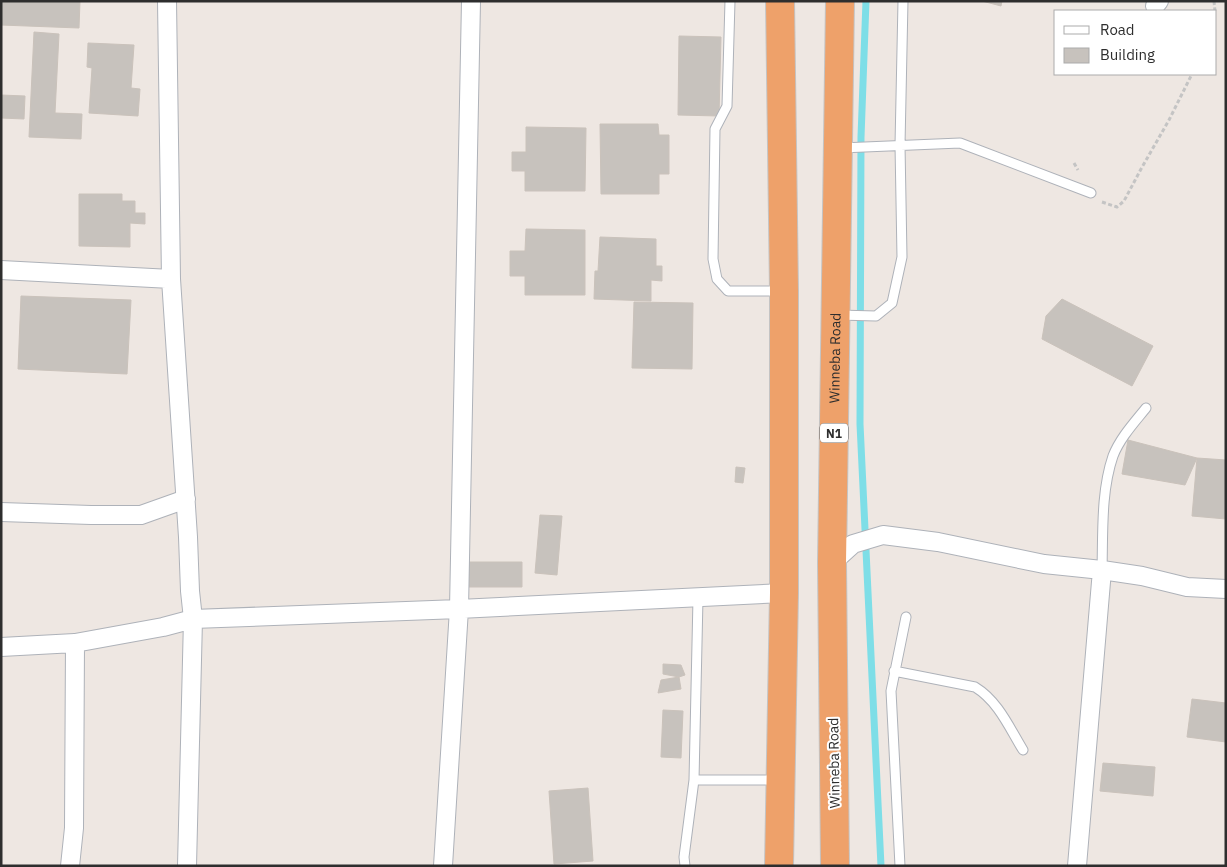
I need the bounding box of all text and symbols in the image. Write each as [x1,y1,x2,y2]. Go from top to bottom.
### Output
legend [1054,10,1217,75]
text: Road [1100,20,1135,39]
text: Building [1100,45,1155,64]
street label: Winneba Road [825,313,845,404]
road number: N1 [820,423,848,442]
street label: Winneba Road [824,718,844,808]

